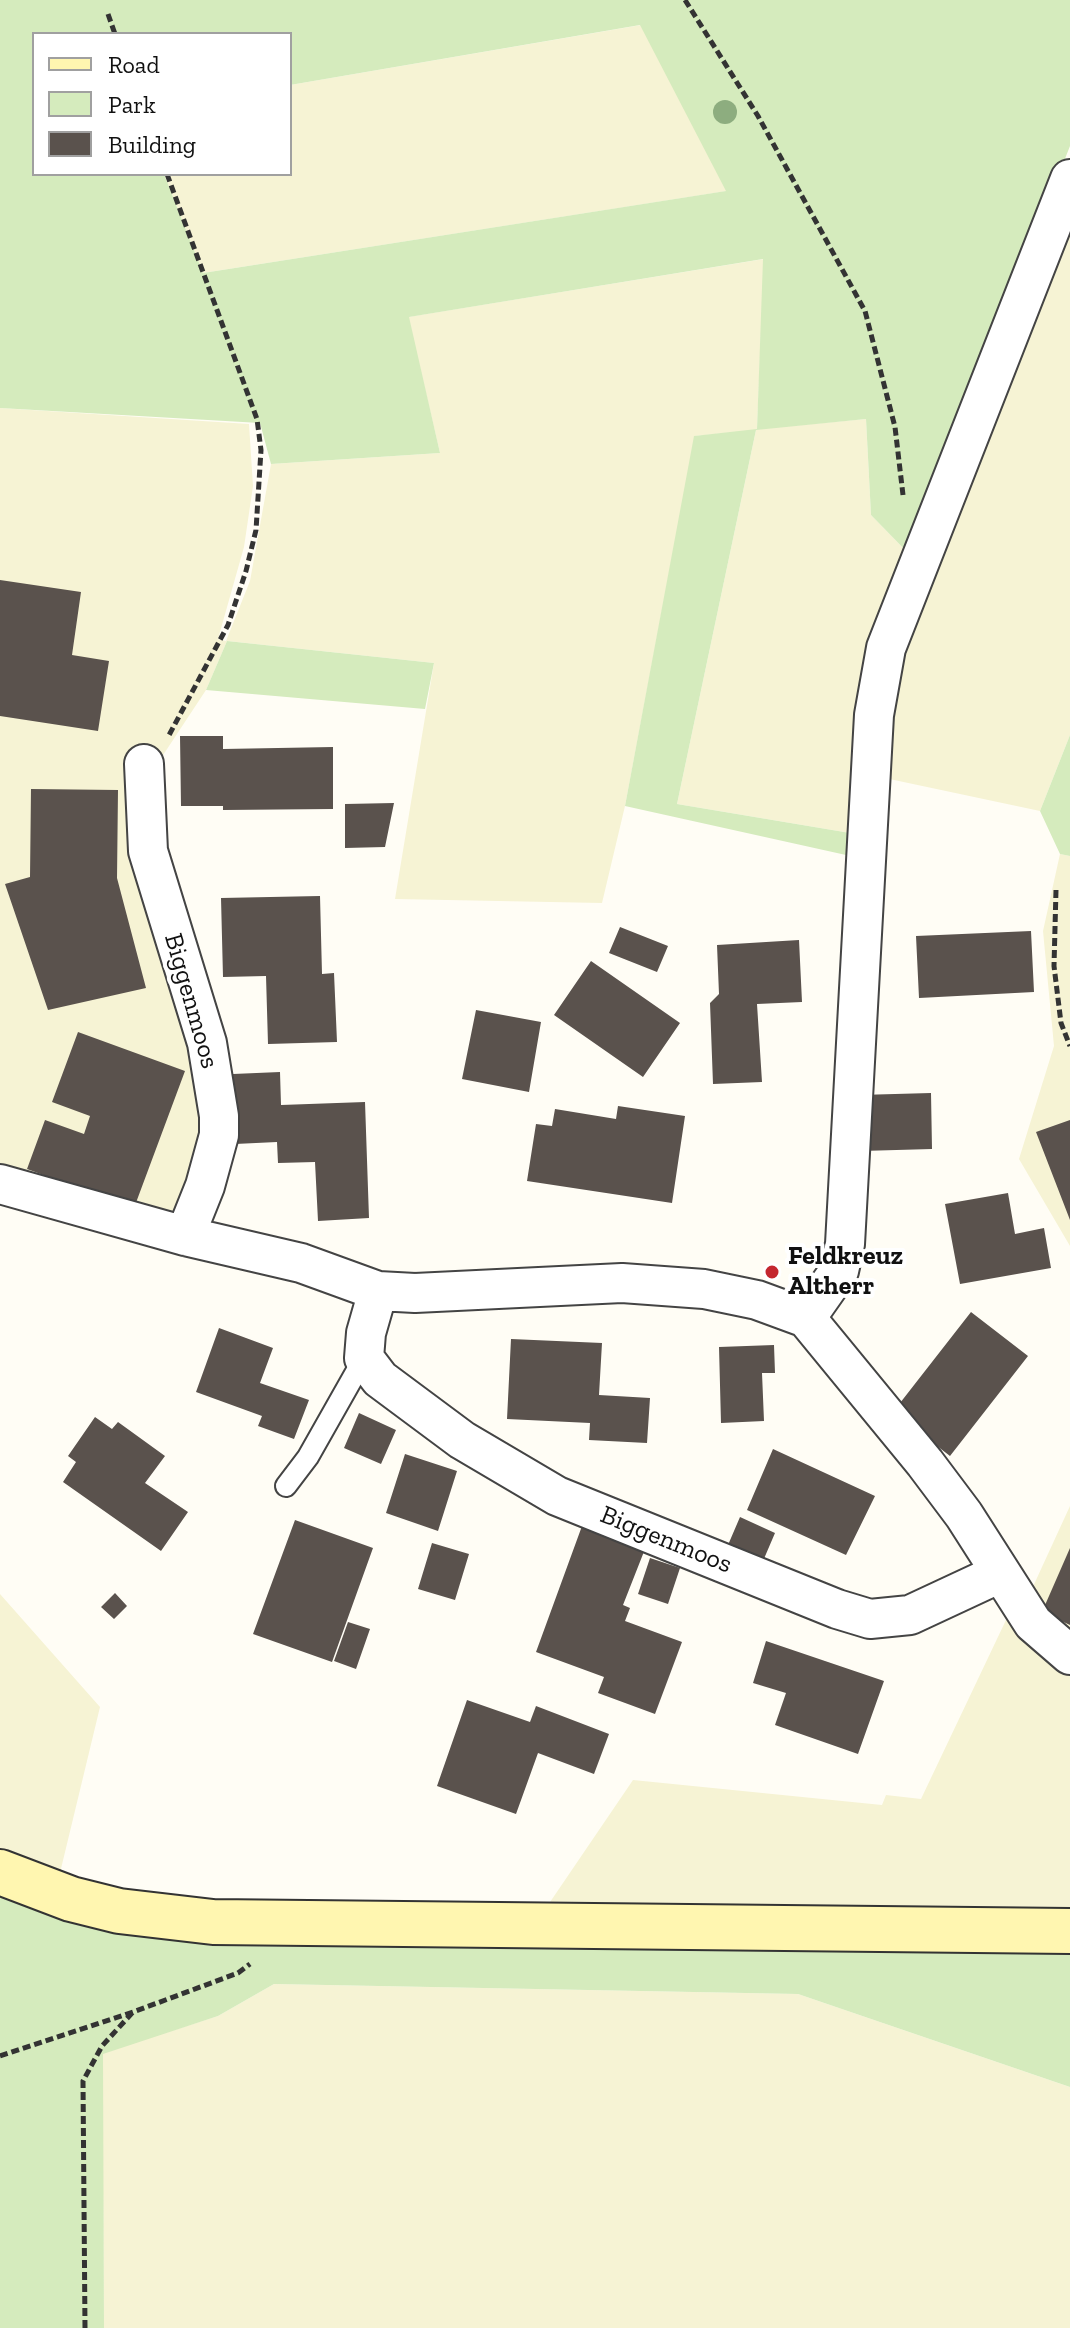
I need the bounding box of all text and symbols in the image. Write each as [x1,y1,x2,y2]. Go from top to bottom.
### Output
legend [32,32,292,176]
text: Road [108,50,160,79]
text: Park [108,90,156,119]
text: Building [108,130,196,159]
street label: Biggenmoos [157,930,225,1072]
place label: Feldkreuz Altherr [788,1241,903,1302]
marker: Feldkreuz Altherr [763,1263,781,1281]
street label: Biggenmoos [596,1499,736,1581]

